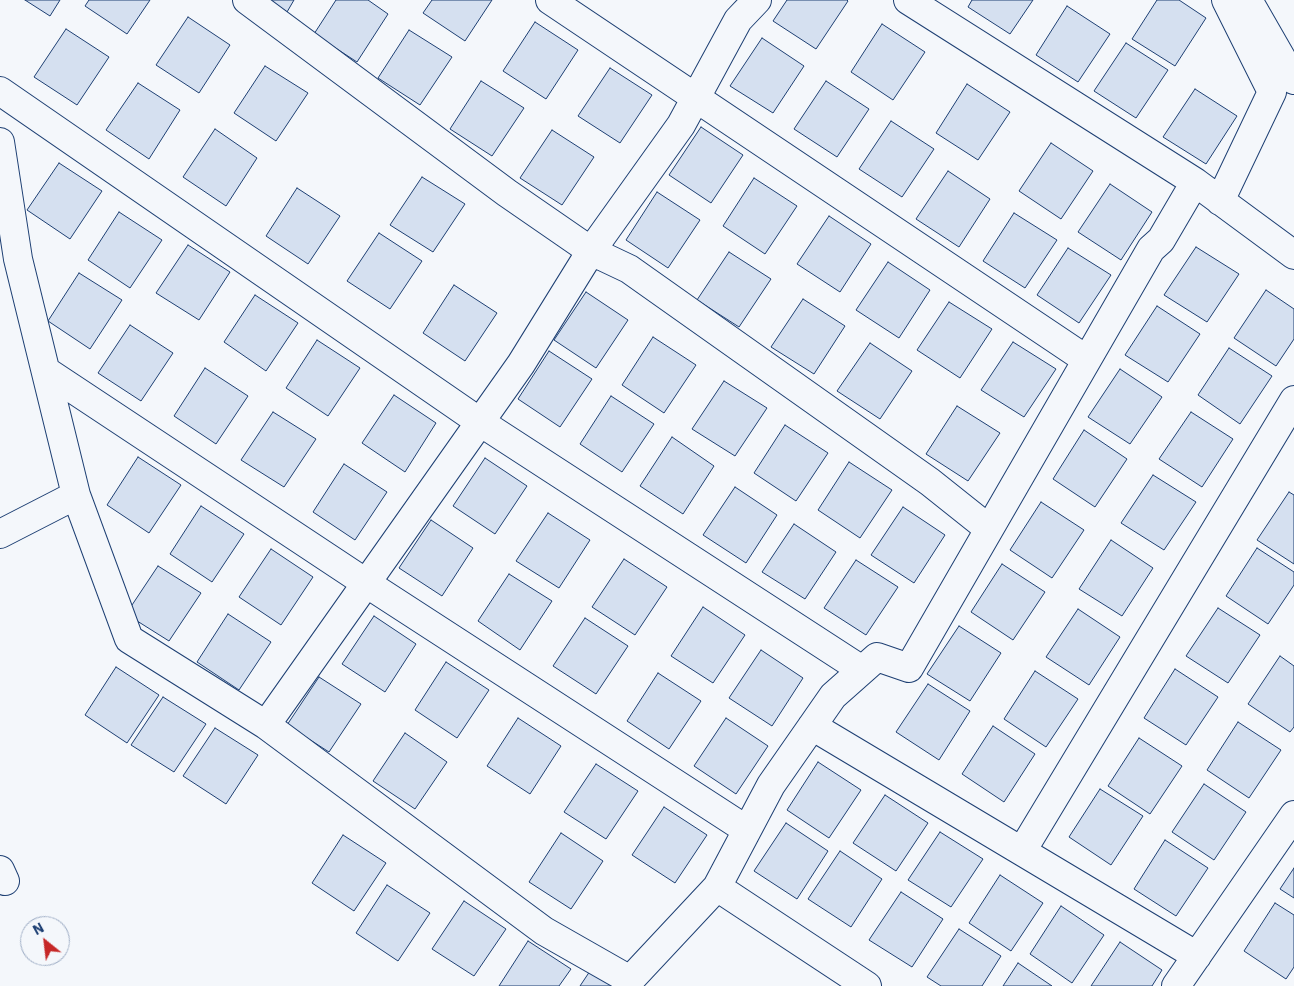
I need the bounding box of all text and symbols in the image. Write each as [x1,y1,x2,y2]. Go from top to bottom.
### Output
north arrow [20,916,70,966]
text: N [29,918,47,939]

